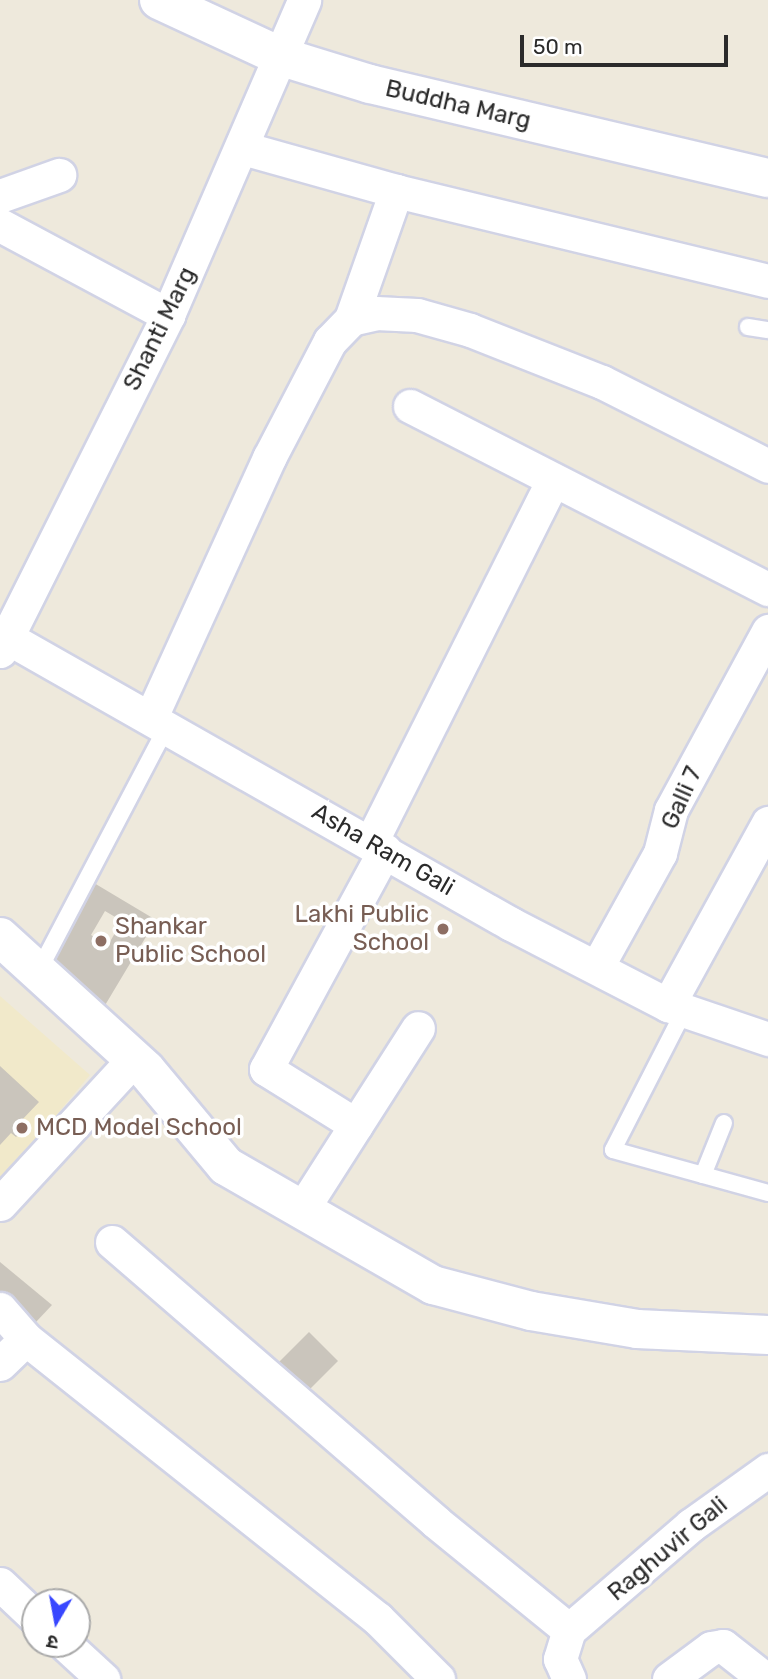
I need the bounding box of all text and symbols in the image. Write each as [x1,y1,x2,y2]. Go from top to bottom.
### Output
scale bar [523,21,731,65]
text: 50 m [533,34,583,59]
street label: Buddha Marg [383,74,533,136]
street label: Shanti Marg [118,263,202,395]
street label: Galli 7 [656,762,708,834]
street label: Asha Ram Gali [307,798,459,902]
place label: Lakhi Public School [295,901,429,957]
place label: Shankar Public School [115,913,266,969]
marker: Lakhi Public School [435,921,451,937]
marker: Shankar Public School [93,933,109,949]
place label: MCD Model School [36,1114,242,1142]
marker: MCD Model School [14,1120,30,1136]
street label: Raghuvir Gali [602,1491,734,1607]
north arrow [21,1588,91,1658]
text: उ [45,1630,60,1654]

